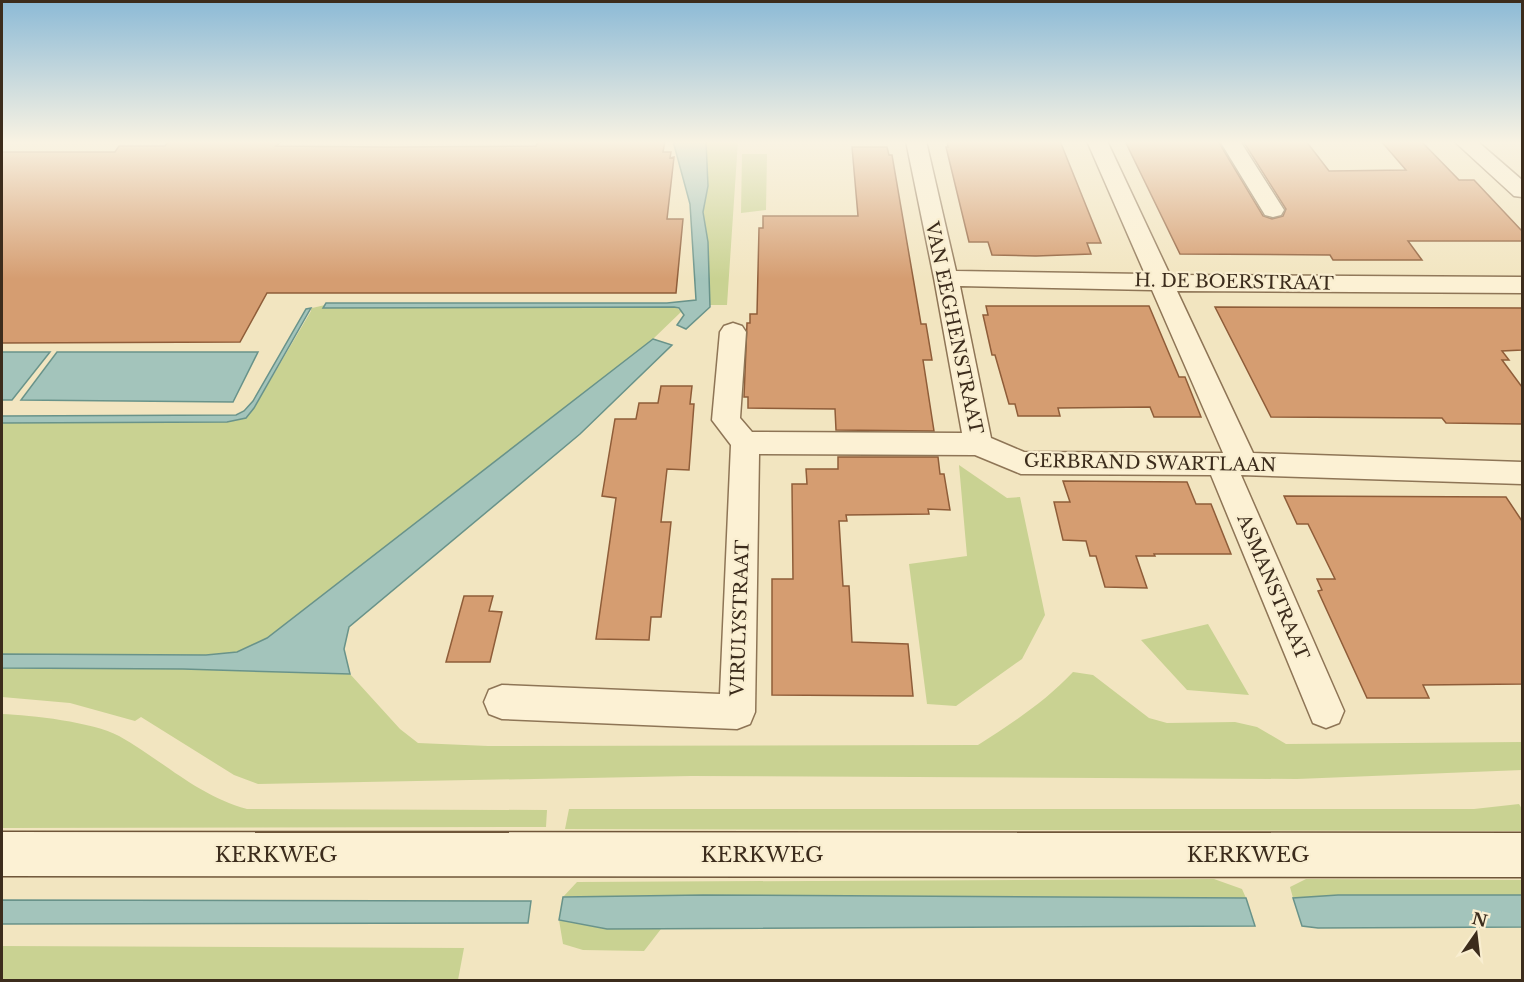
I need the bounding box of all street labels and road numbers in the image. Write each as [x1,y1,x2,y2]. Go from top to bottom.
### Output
street label: VAN EEGHENSTRAAT [921,219,987,437]
street label: H. DE BOERSTRAAT [1134,269,1334,295]
street label: GERBRAND SWARTLAAN [1024,450,1276,476]
street label: ASMANSTRAAT [1232,510,1314,664]
street label: VIRULYSTRAAT [726,539,754,698]
street label: KERKWEG [215,842,337,868]
street label: KERKWEG [701,842,823,868]
street label: KERKWEG [1187,842,1309,868]

